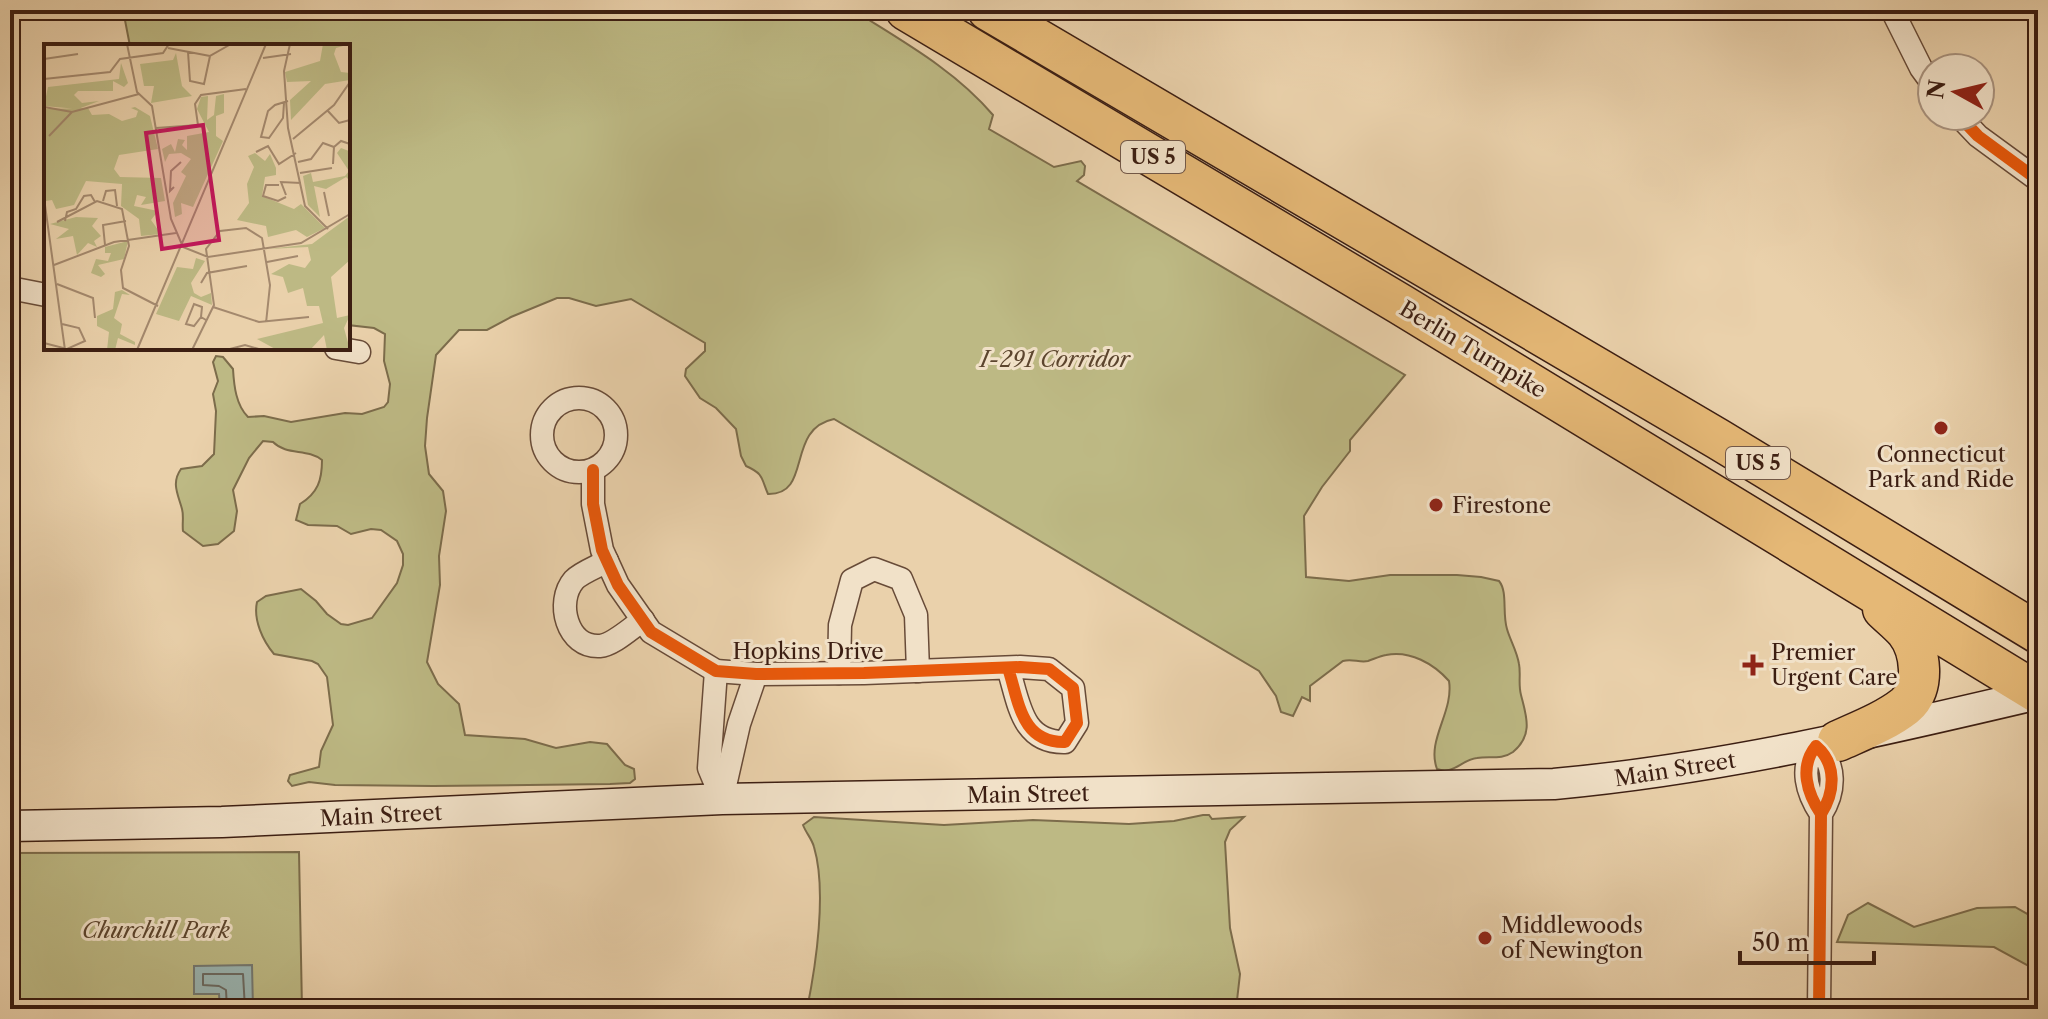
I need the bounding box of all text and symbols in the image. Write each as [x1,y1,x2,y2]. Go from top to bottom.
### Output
inset map [44,44,350,350]
north arrow [1916,52,1996,132]
text: N [1922,78,1951,101]
road number: US 5 [1121,141,1185,173]
street label: Berlin Turnpike [1395,295,1551,404]
park label: I-291 Corridor [978,346,1132,373]
marker: Connecticut Park and Ride [1932,419,1950,437]
place label: Connecticut Park and Ride [1868,441,2014,493]
road number: US 5 [1726,447,1790,479]
place label: Firestone [1452,492,1551,519]
marker: Firestone [1427,496,1445,514]
street label: Hopkins Drive [732,638,884,665]
place label: Premier Urgent Care [1771,639,1898,691]
marker: Premier Urgent Care [1742,654,1764,676]
street label: Main Street [1613,747,1738,792]
street label: Main Street [967,780,1090,809]
street label: Main Street [319,799,443,832]
place label: Middlewoods of Newington [1501,912,1643,964]
scale bar [1740,915,1874,965]
park label: Churchill Park [82,917,230,944]
text: 50 m [1752,928,1809,957]
marker: Middlewoods of Newington [1476,929,1494,947]

